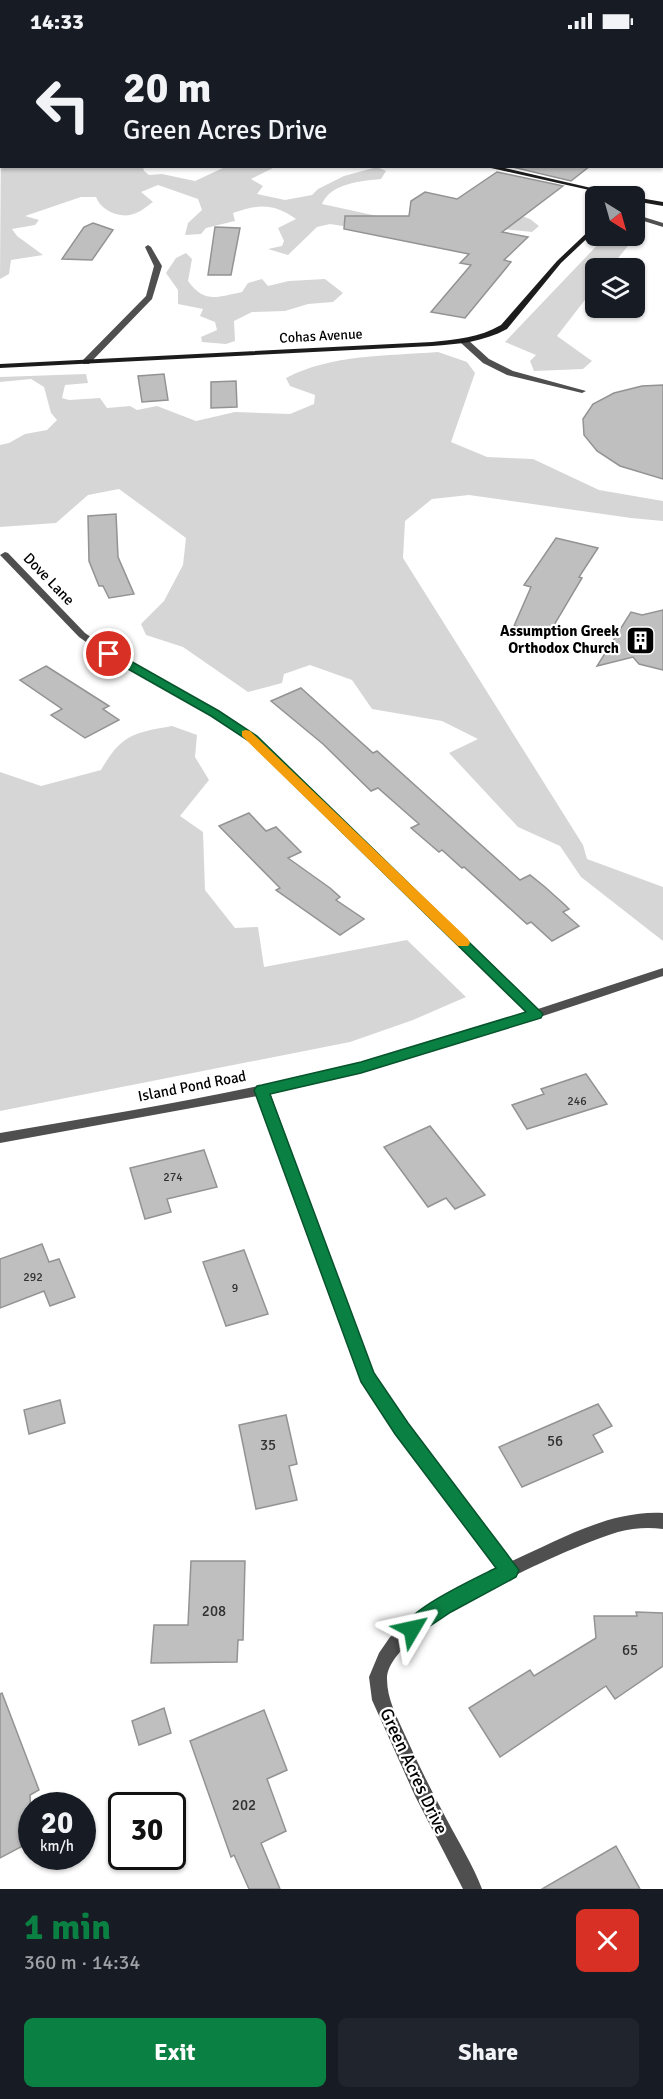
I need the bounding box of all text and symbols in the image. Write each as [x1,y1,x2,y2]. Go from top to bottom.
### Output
text: 14:33 [30,8,84,35]
text: 20 m [123,63,212,114]
icon: left [24,66,102,144]
text: Green Acres Drive [123,114,328,147]
north arrow [585,186,645,246]
map controls [585,186,645,318]
button: layers [585,258,645,318]
street label: Cohas Avenue [279,325,363,347]
street label: Dove Lane [20,549,78,609]
place label: Assumption Greek Orthodox Church [500,622,619,657]
building icon: Assumption Greek Orthodox Church [624,624,656,656]
pin [83,628,134,679]
icon: arrive [92,637,125,670]
street label: Island Pond Road [136,1067,248,1105]
house number: 246 [567,1094,587,1109]
house number: 274 [163,1170,183,1185]
house number: 292 [23,1270,43,1285]
house number: 9 [232,1281,238,1296]
house number: 56 [547,1432,563,1450]
house number: 35 [260,1436,276,1454]
position arrow [380,1597,444,1661]
house number: 208 [202,1602,226,1620]
house number: 65 [622,1641,638,1659]
street label: Green Acres Drive [375,1705,453,1837]
speed limit sign: 30 [108,1792,186,1870]
house number: 202 [232,1796,256,1814]
text: 20 [41,1805,73,1842]
text: km/h [40,1837,74,1855]
text: 1 min [24,1905,111,1950]
button: close [576,1909,639,1972]
text: 360 m · 14:34 [24,1950,140,1975]
button: Exit [24,2018,326,2087]
button: Share [338,2018,639,2087]

